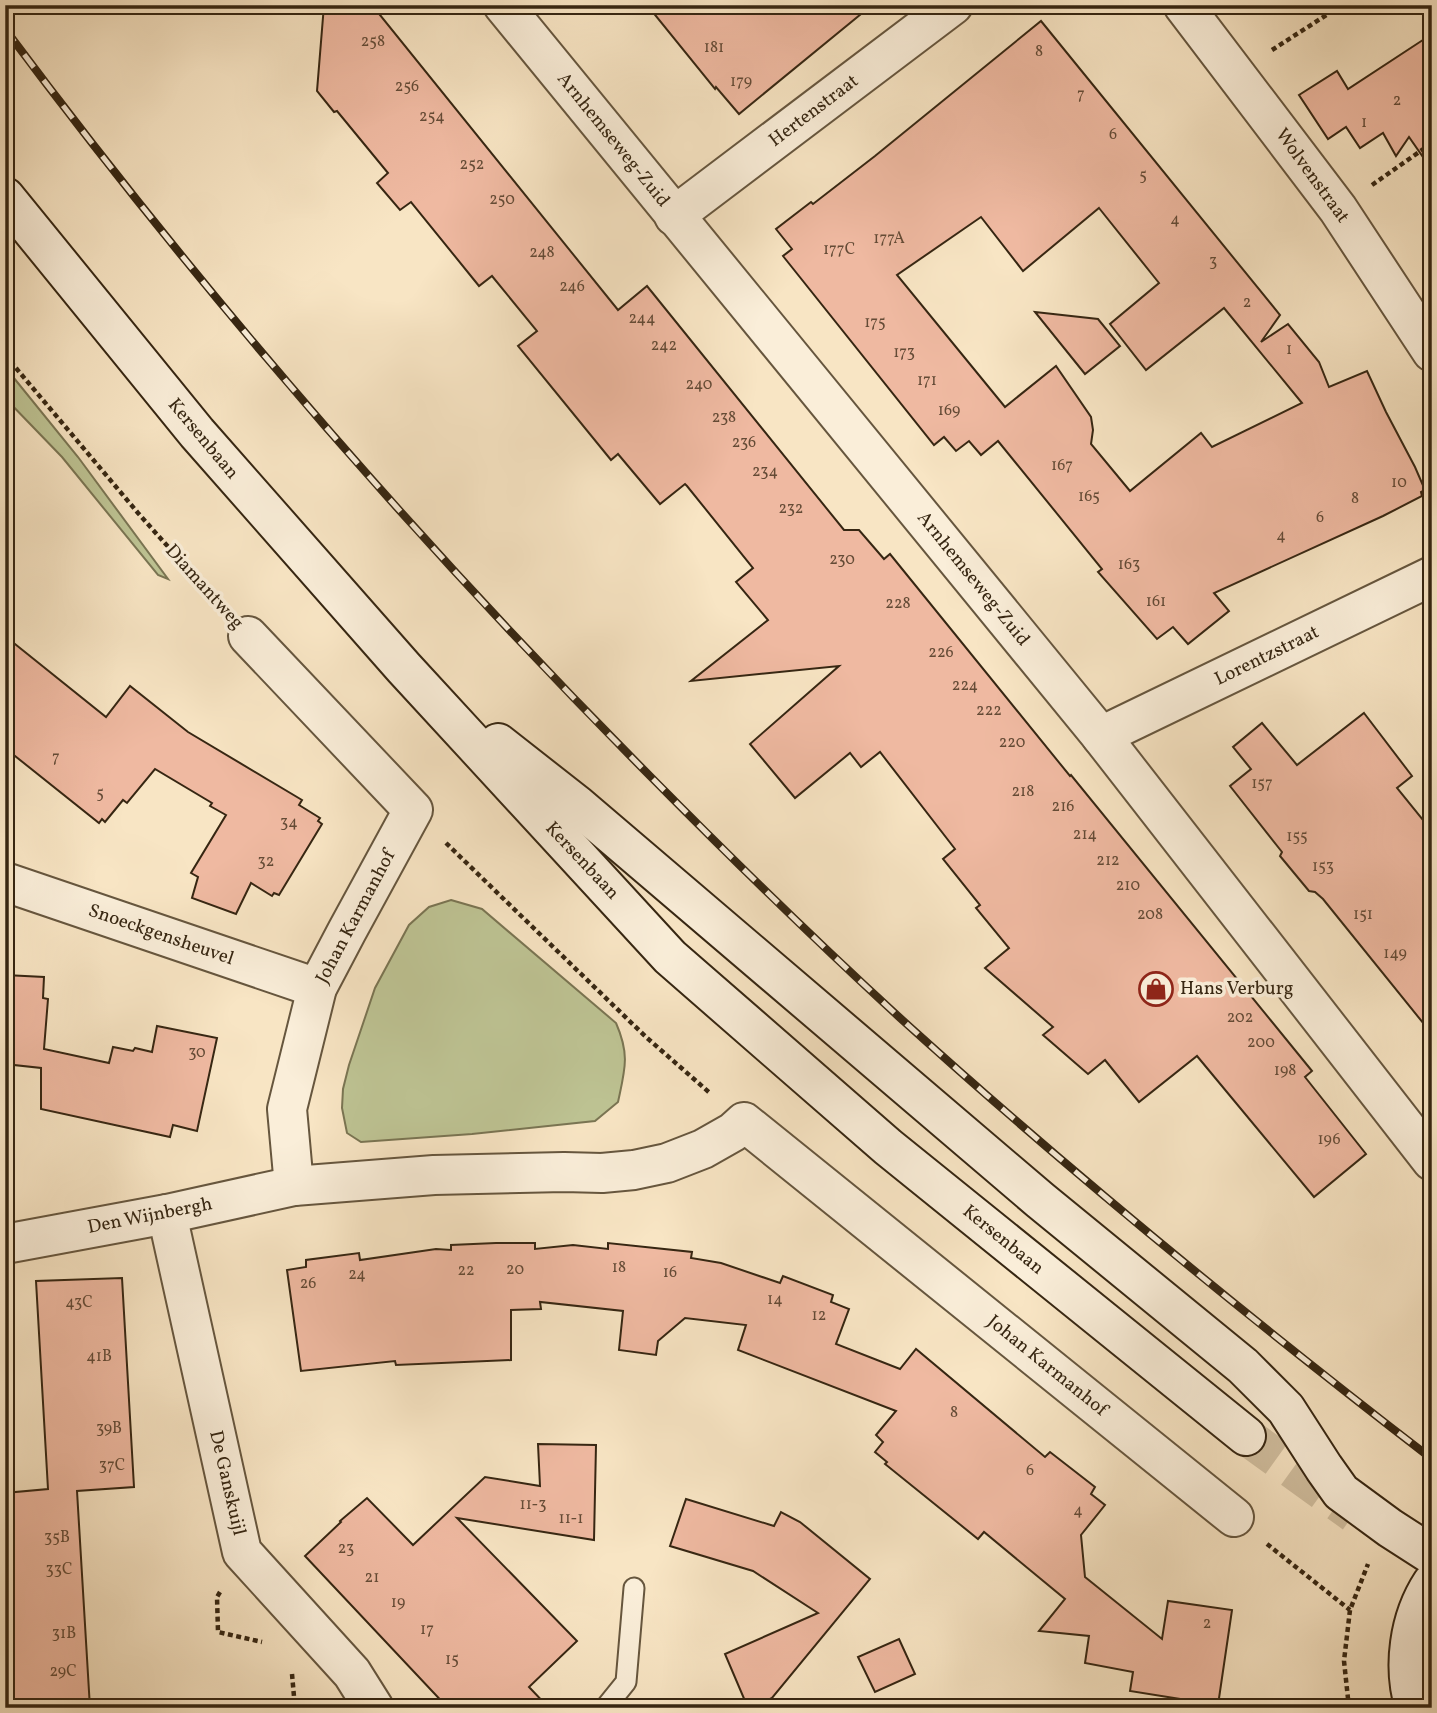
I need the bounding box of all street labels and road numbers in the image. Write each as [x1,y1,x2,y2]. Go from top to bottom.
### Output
street label: Arnhemseweg-Zuid [551,67,675,213]
street label: Hertenstraat [764,68,864,153]
street label: Wolvenstraat [1269,123,1355,229]
street label: Kersenbaan [161,393,245,485]
street label: Arnhemseweg-Zuid [911,506,1035,652]
street label: Diamantweg [159,539,249,635]
street label: Lorentzstraat [1210,619,1324,693]
street label: Kersenbaan [539,816,625,906]
street label: Johan Karmanhof [310,844,403,988]
street label: Snoeckgensheuvel [85,898,238,972]
street label: Den Wijnbergh [85,1191,215,1241]
street label: Kersenbaan [957,1199,1049,1281]
street label: Johan Karmanhof [981,1309,1114,1424]
street label: De Ganskuijl [202,1428,252,1538]

